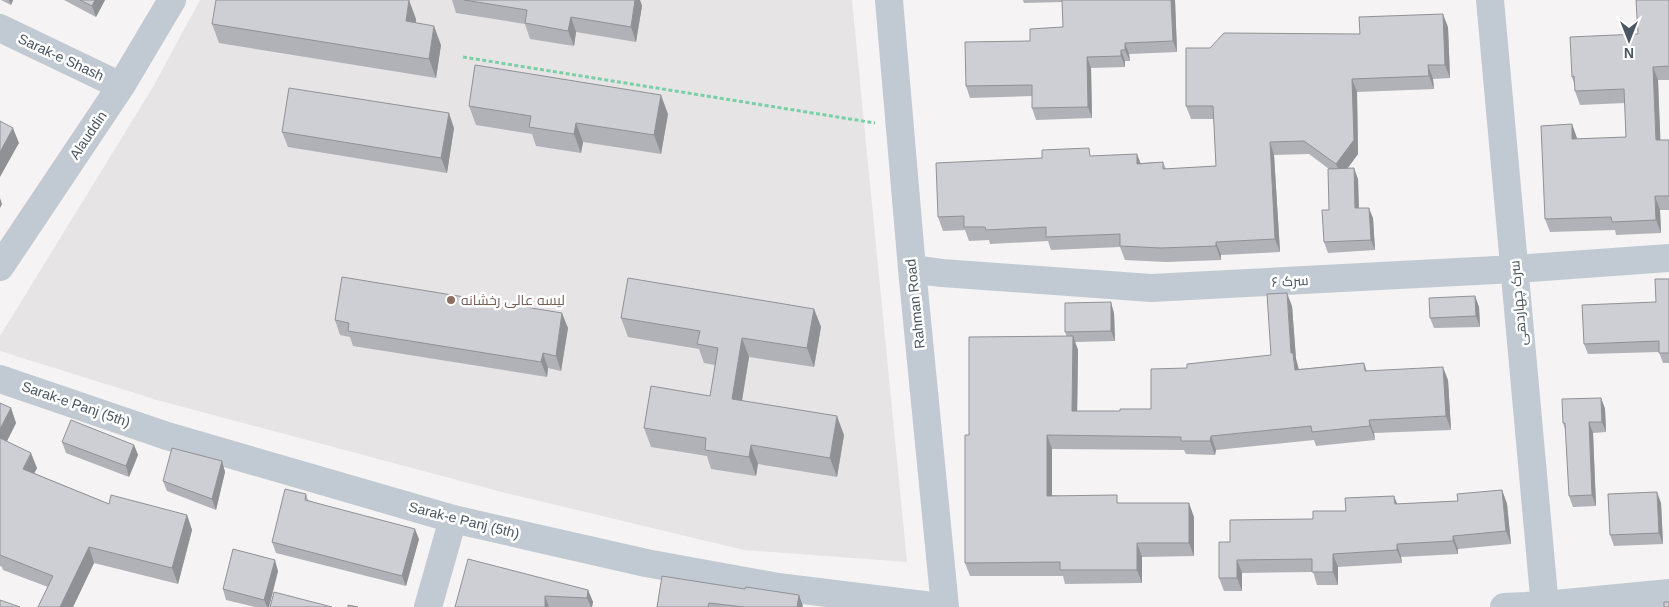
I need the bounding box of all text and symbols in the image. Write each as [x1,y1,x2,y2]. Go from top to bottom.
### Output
north arrow [1604,15,1654,65]
street label: Sarak-e Shash [16,30,106,84]
text: N [1624,45,1634,61]
street label: Alauddin [66,108,110,162]
street label: Rahman Road [902,258,928,350]
street label: سرک چهاردهی [1506,260,1532,346]
street label: سرک ۶ [1271,272,1309,290]
place label: لیسه عالی رخشانه [461,292,565,308]
marker: لیسه عالی رخشانه [445,294,457,306]
street label: Sarak-e Panj (5th) [20,378,132,430]
street label: Sarak-e Panj (5th) [407,498,521,542]

